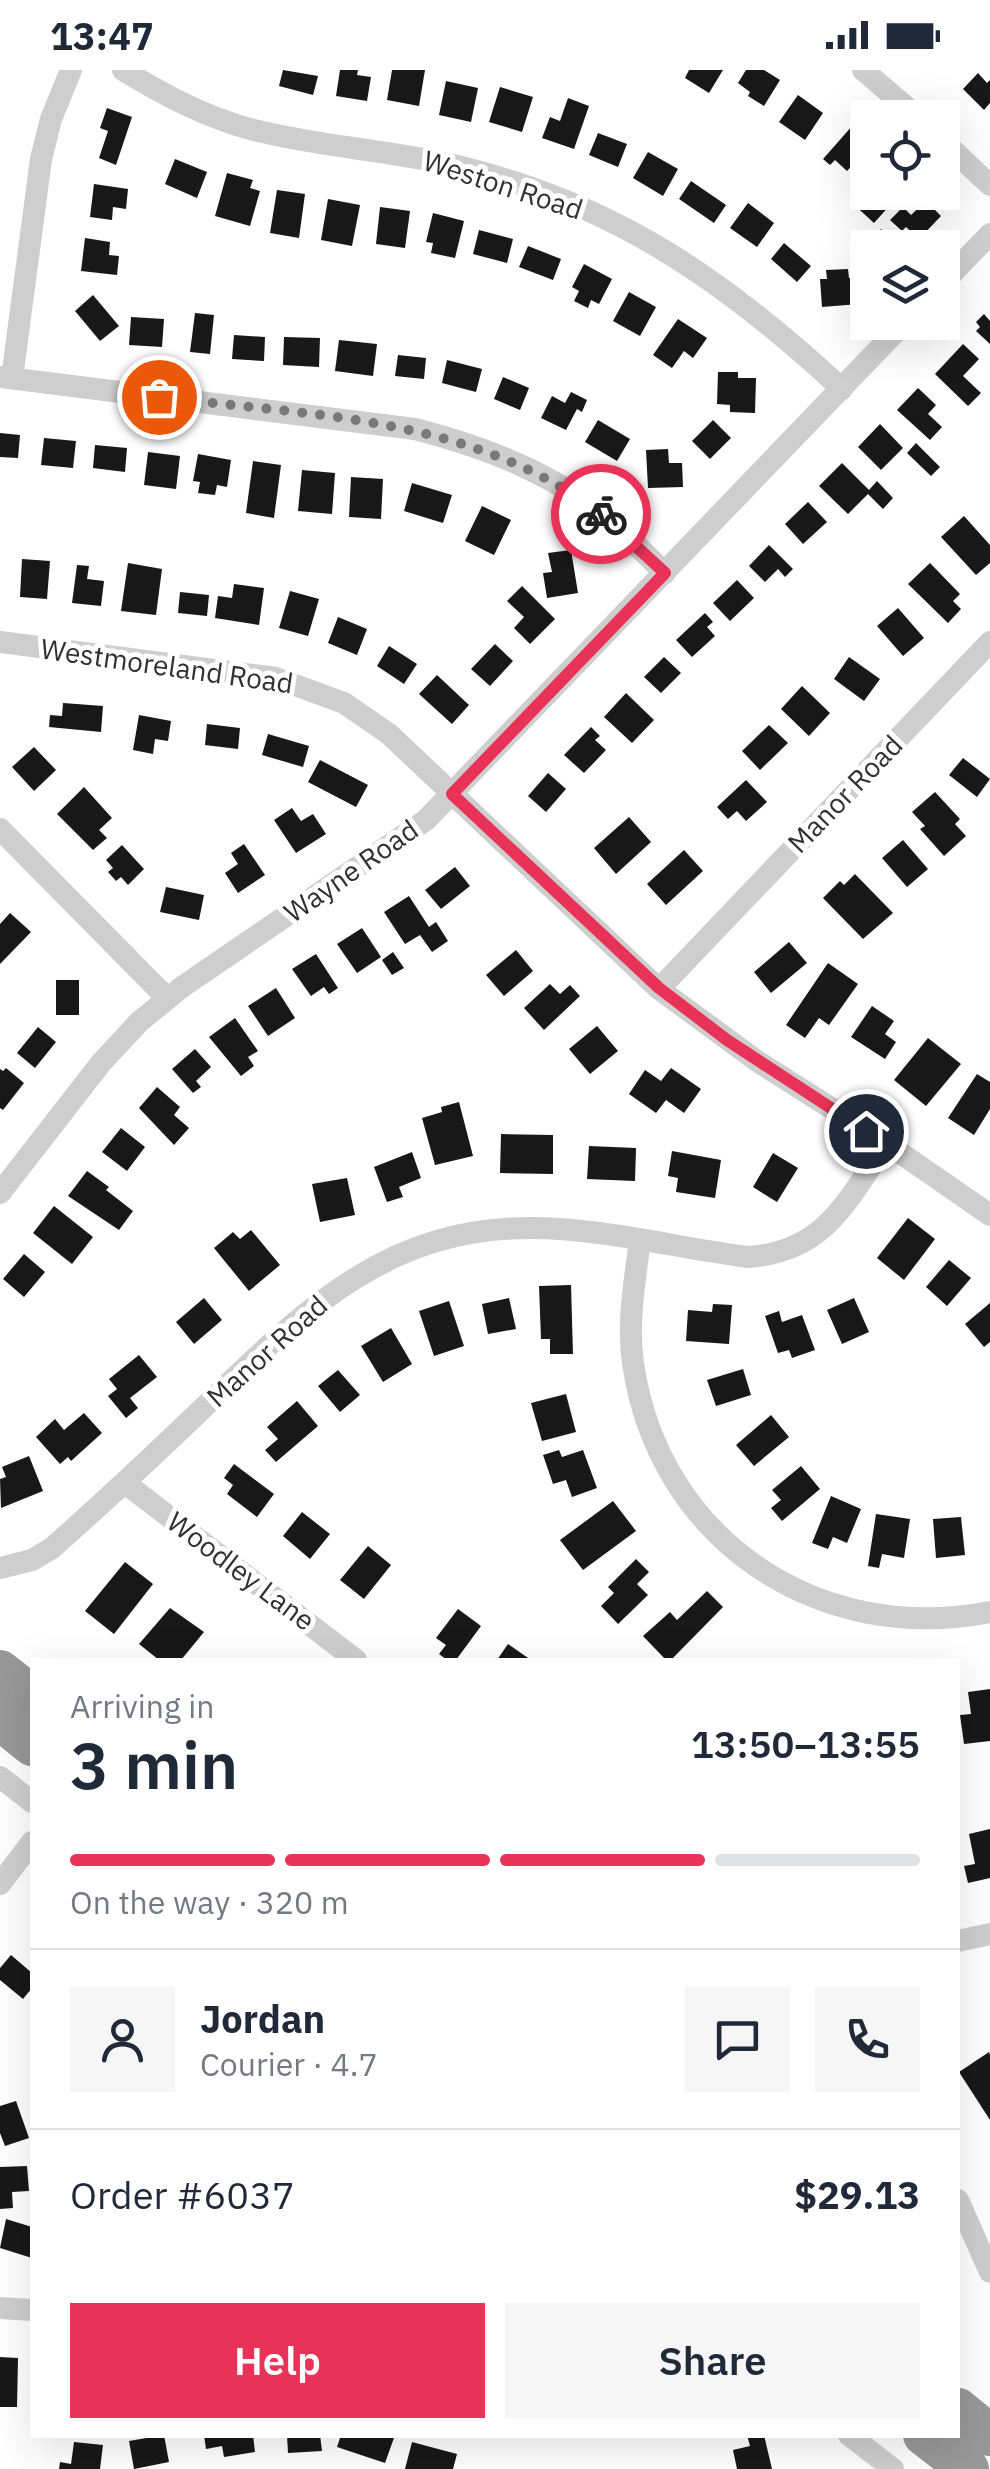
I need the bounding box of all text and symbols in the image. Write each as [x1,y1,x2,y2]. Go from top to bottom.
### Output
text: 13:47 [50,11,154,60]
map controls [850,100,960,340]
button: locate [850,100,960,210]
street label: Weston Road [419,141,588,228]
button: layers [850,230,960,340]
pin [117,355,202,440]
icon: bag [132,370,187,425]
courier [551,464,651,564]
icon: bike [574,487,629,542]
street label: Westmoreland Road [38,629,296,702]
street label: Manor Road [779,727,910,861]
street label: Wayne Road [276,811,425,930]
pin [824,1089,909,1174]
icon: home [839,1104,894,1159]
street label: Manor Road [198,1287,335,1415]
street label: Woodley Lane [160,1503,323,1638]
text: Arriving in [70,1685,215,1727]
text: 13:50–13:55 [691,1719,920,1768]
text: 3 min [70,1722,238,1807]
text: On the way · 320 m [70,1881,349,1923]
button: person [70,1987,175,2092]
button: chat [685,1987,790,2092]
button: phone [815,1987,920,2092]
text: Jordan [200,1994,325,2043]
text: Courier · 4.7 [200,2043,378,2085]
text: Order #6037 [70,2170,295,2219]
text: $29.13 [794,2170,920,2219]
button: Help [70,2303,485,2418]
button: Share [505,2303,920,2418]

